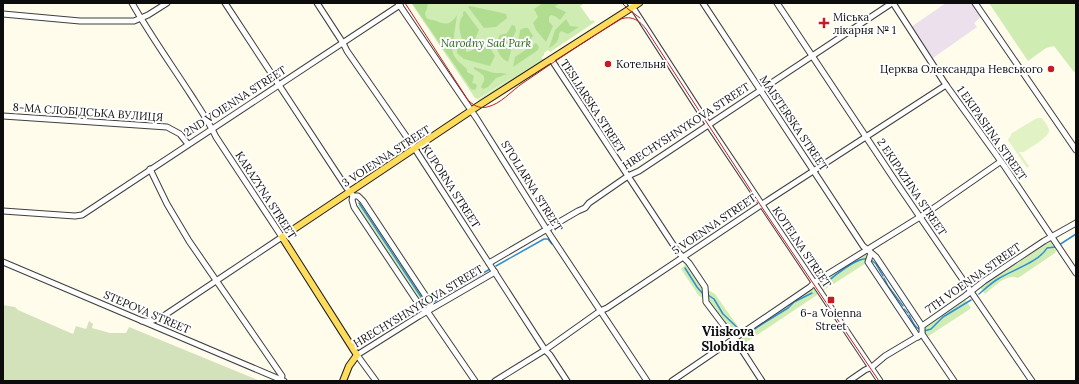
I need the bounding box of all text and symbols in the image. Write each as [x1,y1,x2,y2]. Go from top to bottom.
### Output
place label: Міська лікарня № 1 [833,10,896,37]
marker: Міська лікарня № 1 [818,17,830,29]
park label: Narodny Sad Park [441,36,532,50]
street label: TESLIARSKA STREET [558,57,628,155]
place label: Котельня [616,57,666,71]
marker: Котельня [603,59,613,69]
place label: Церква Олександра Невського [880,62,1043,76]
street label: 2ND VOIENNA STREET [181,63,289,139]
marker: Церква Олександра Невського [1046,64,1056,74]
street label: MAISTERSKA STREET [757,73,831,173]
street label: HRECHYSHNYKOVA STREET [620,80,752,172]
street label: 1 EKIPASHNA STREET [954,83,1030,183]
street label: 8-МА СЛОБІДСЬКА ВУЛИЦЯ [12,100,164,124]
street label: 3 VOIENNA STREET [339,122,433,190]
street label: 2 EKIPAZHNA STREET [874,136,950,238]
street label: STOLIARNA STREET [498,138,566,234]
street label: KUPORNA STREET [419,141,483,231]
street label: KARAZYNA STREET [232,149,300,241]
street label: 5 VOENNA STREET [669,191,759,257]
street label: KOTELNA STREET [770,204,834,290]
street label: 7TH VOENNA STREET [922,240,1024,316]
street label: HRECHYSHNYKOVA STREET [351,262,485,350]
street label: STEPOVA STREET [102,287,192,337]
marker: 6-a Voienna Street [826,295,836,305]
place label: 6-a Voienna Street [800,306,862,333]
district label: Viiskova Slobidka [701,323,755,355]

